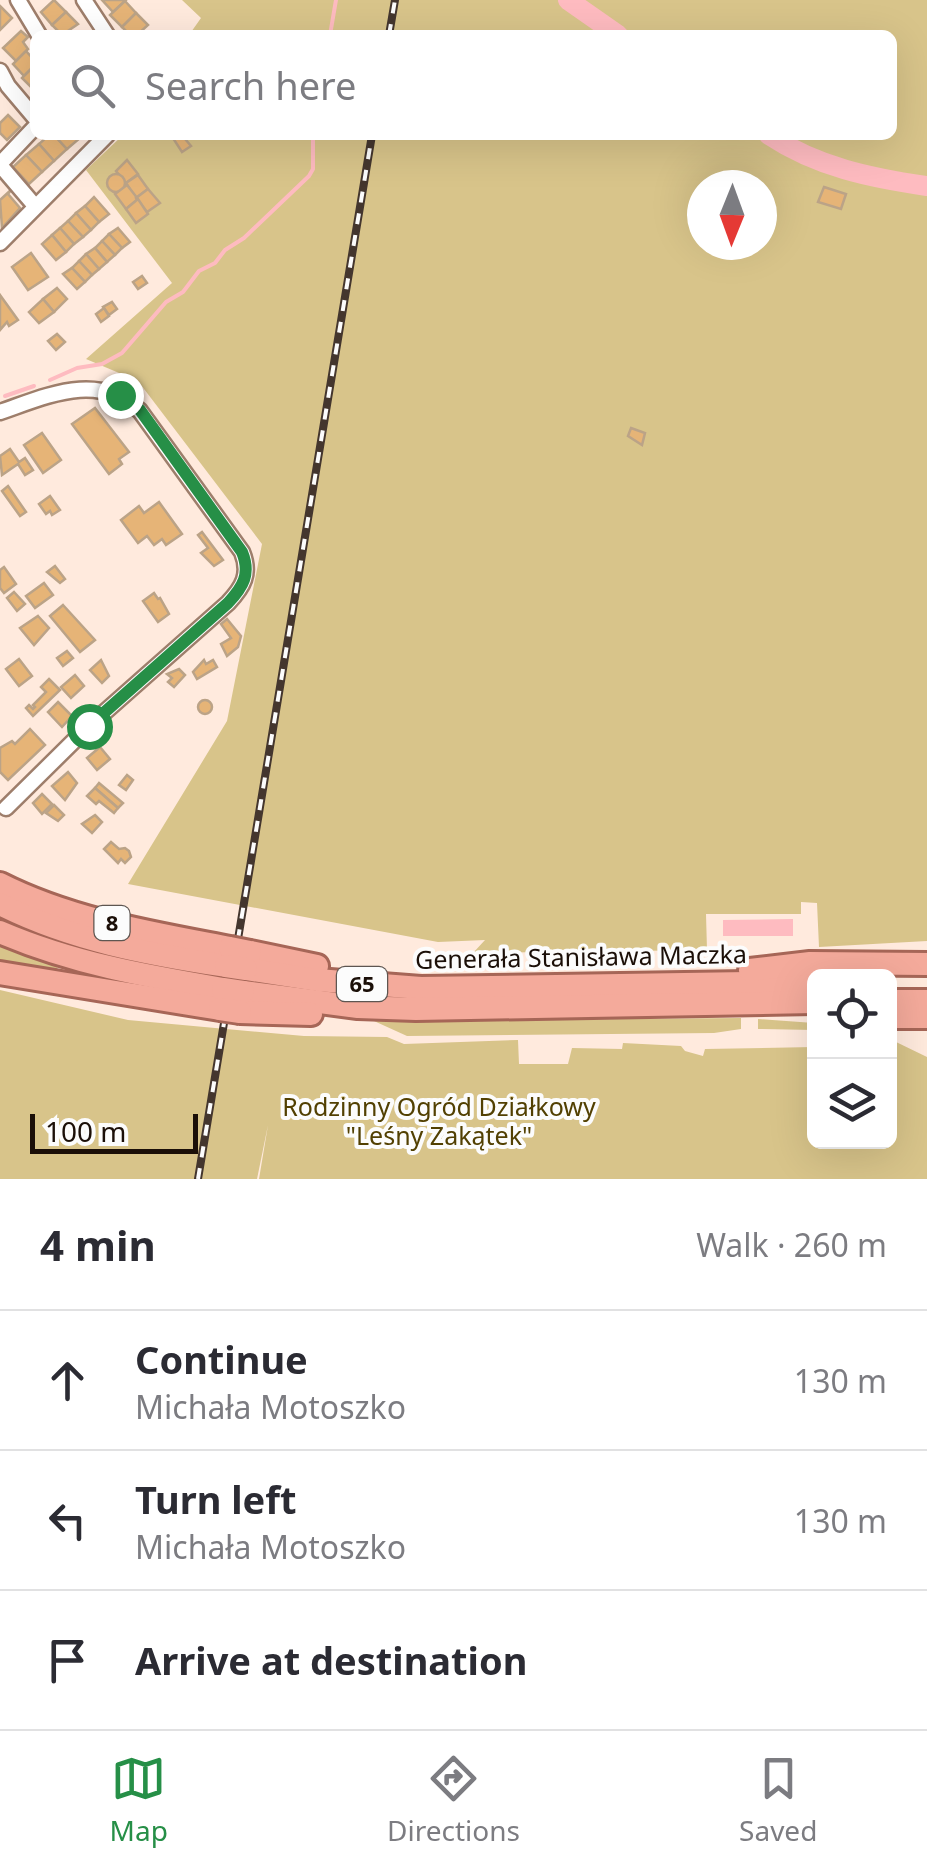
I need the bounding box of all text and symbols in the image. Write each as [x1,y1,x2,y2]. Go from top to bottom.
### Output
search box [30,30,897,140]
icon: search [65,58,120,113]
text: Search here [145,59,356,111]
north arrow [687,170,777,260]
route end [98,373,144,419]
route start [67,704,113,750]
road number: 8 [94,906,130,940]
street label: Generała Stanisława Maczka [415,936,747,976]
road number: 65 [337,967,387,1001]
map controls [807,969,897,1149]
button: locate [807,969,897,1059]
button: layers [807,1059,897,1149]
park label: Rodzinny Ogród Działkowy "Leśny Zakątek" [282,1089,596,1152]
scale bar [30,1109,198,1154]
text: 100 m [45,1112,127,1150]
text: 4 min [40,1216,156,1273]
text: Walk · 260 m [696,1223,887,1266]
text: Continue [135,1333,308,1385]
icon: ahead [40,1353,95,1408]
text: 130 m [794,1359,887,1402]
text: Michała Motoszko [135,1385,406,1428]
text: Turn left [135,1473,297,1525]
icon: left [40,1493,95,1548]
text: 130 m [794,1499,887,1542]
text: Michała Motoszko [135,1525,406,1568]
icon: arrive [40,1633,95,1688]
text: Arrive at destination [135,1634,527,1686]
tab: Map [110,1751,168,1849]
tab: Directions [387,1751,520,1849]
tab: Saved [739,1751,817,1849]

